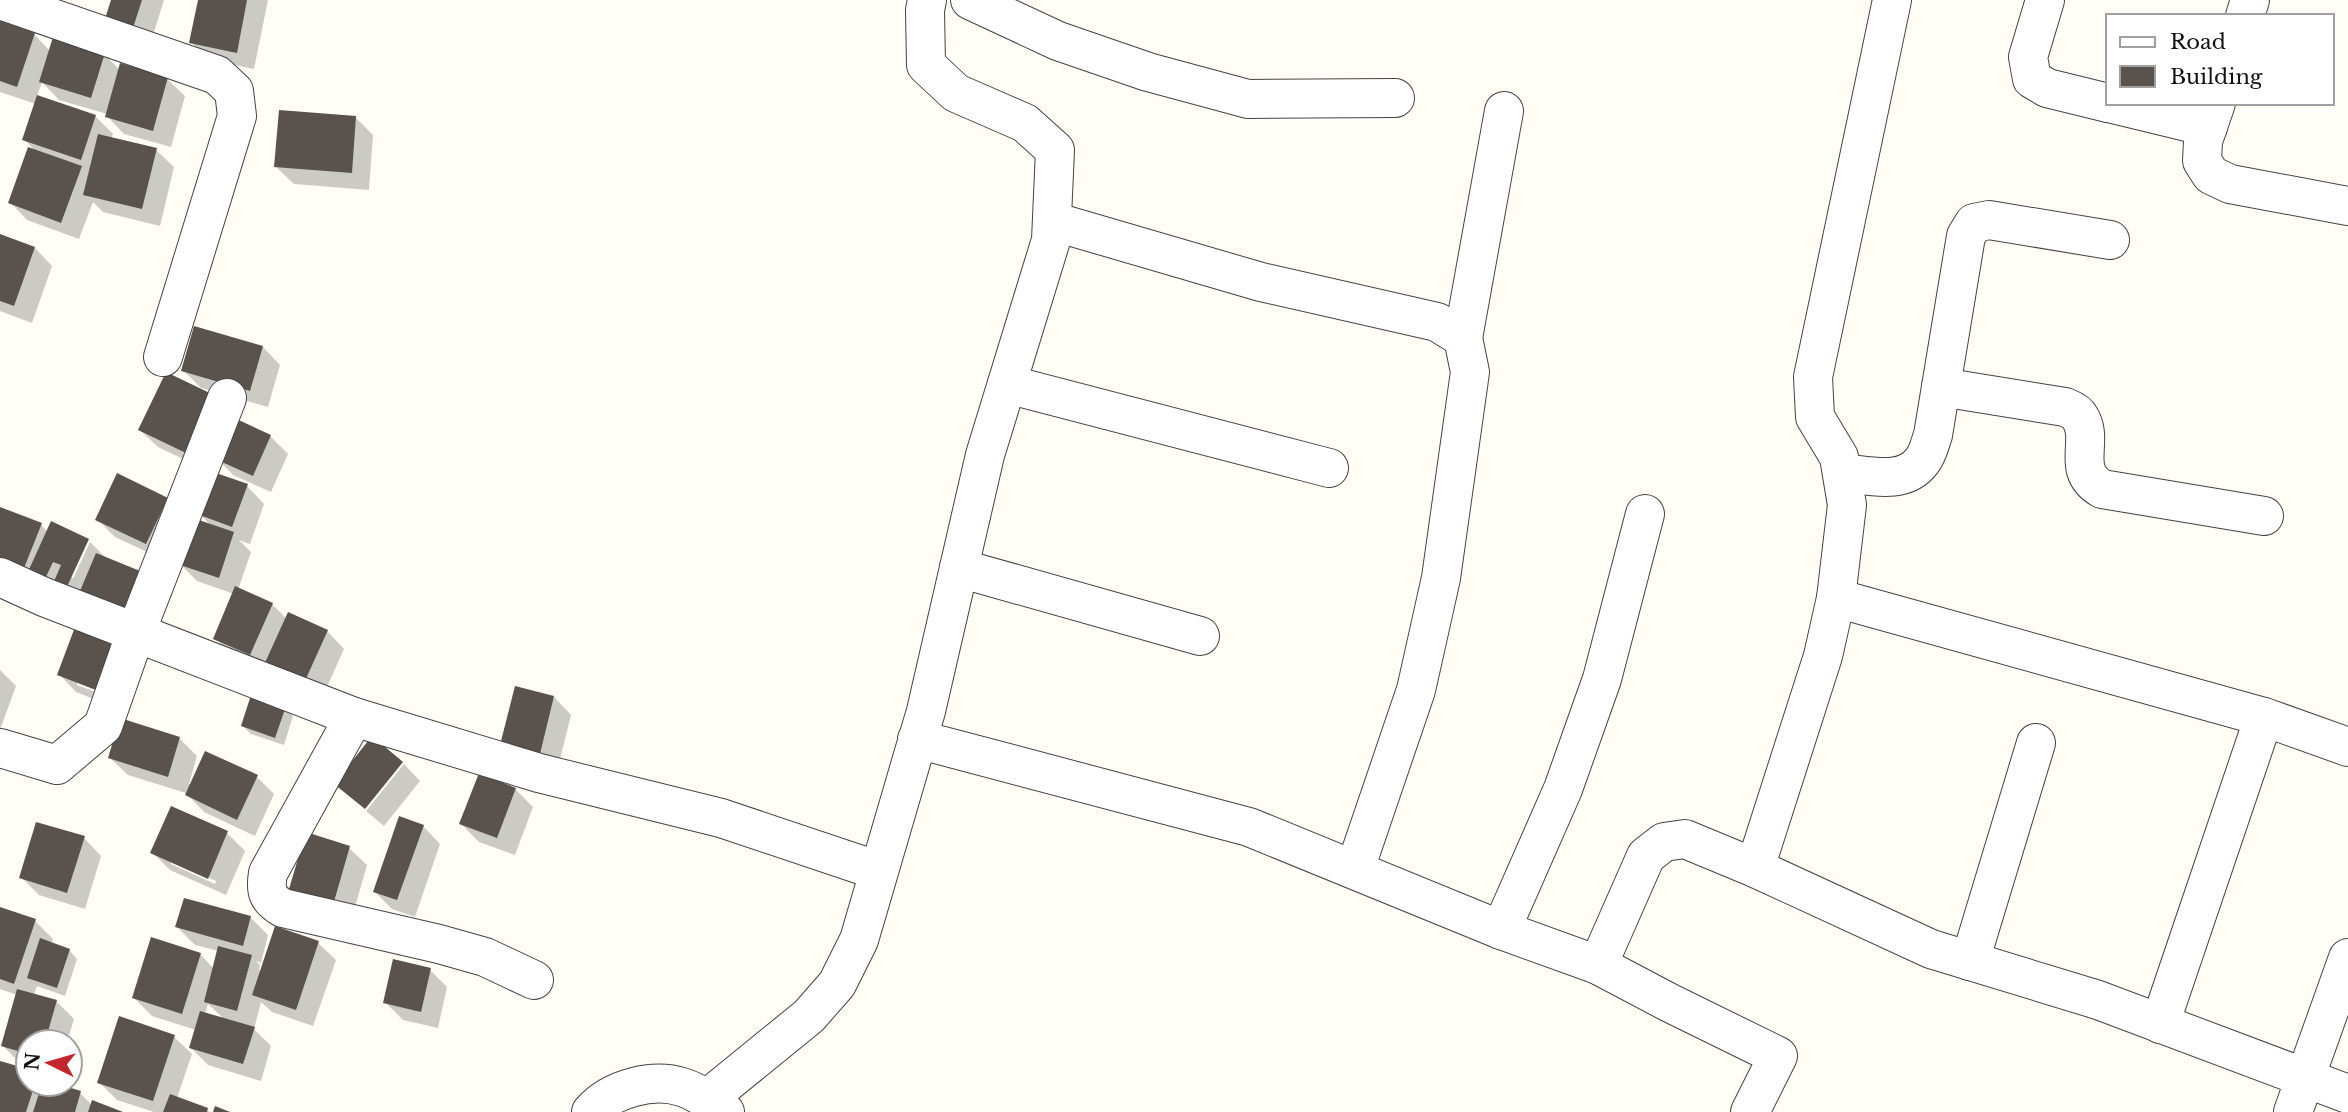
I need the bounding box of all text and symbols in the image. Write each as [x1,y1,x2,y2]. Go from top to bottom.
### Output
legend [2106,14,2334,105]
text: Road [2170,29,2226,55]
text: Building [2170,64,2263,90]
north arrow [14,1028,84,1098]
text: N [20,1052,45,1071]

